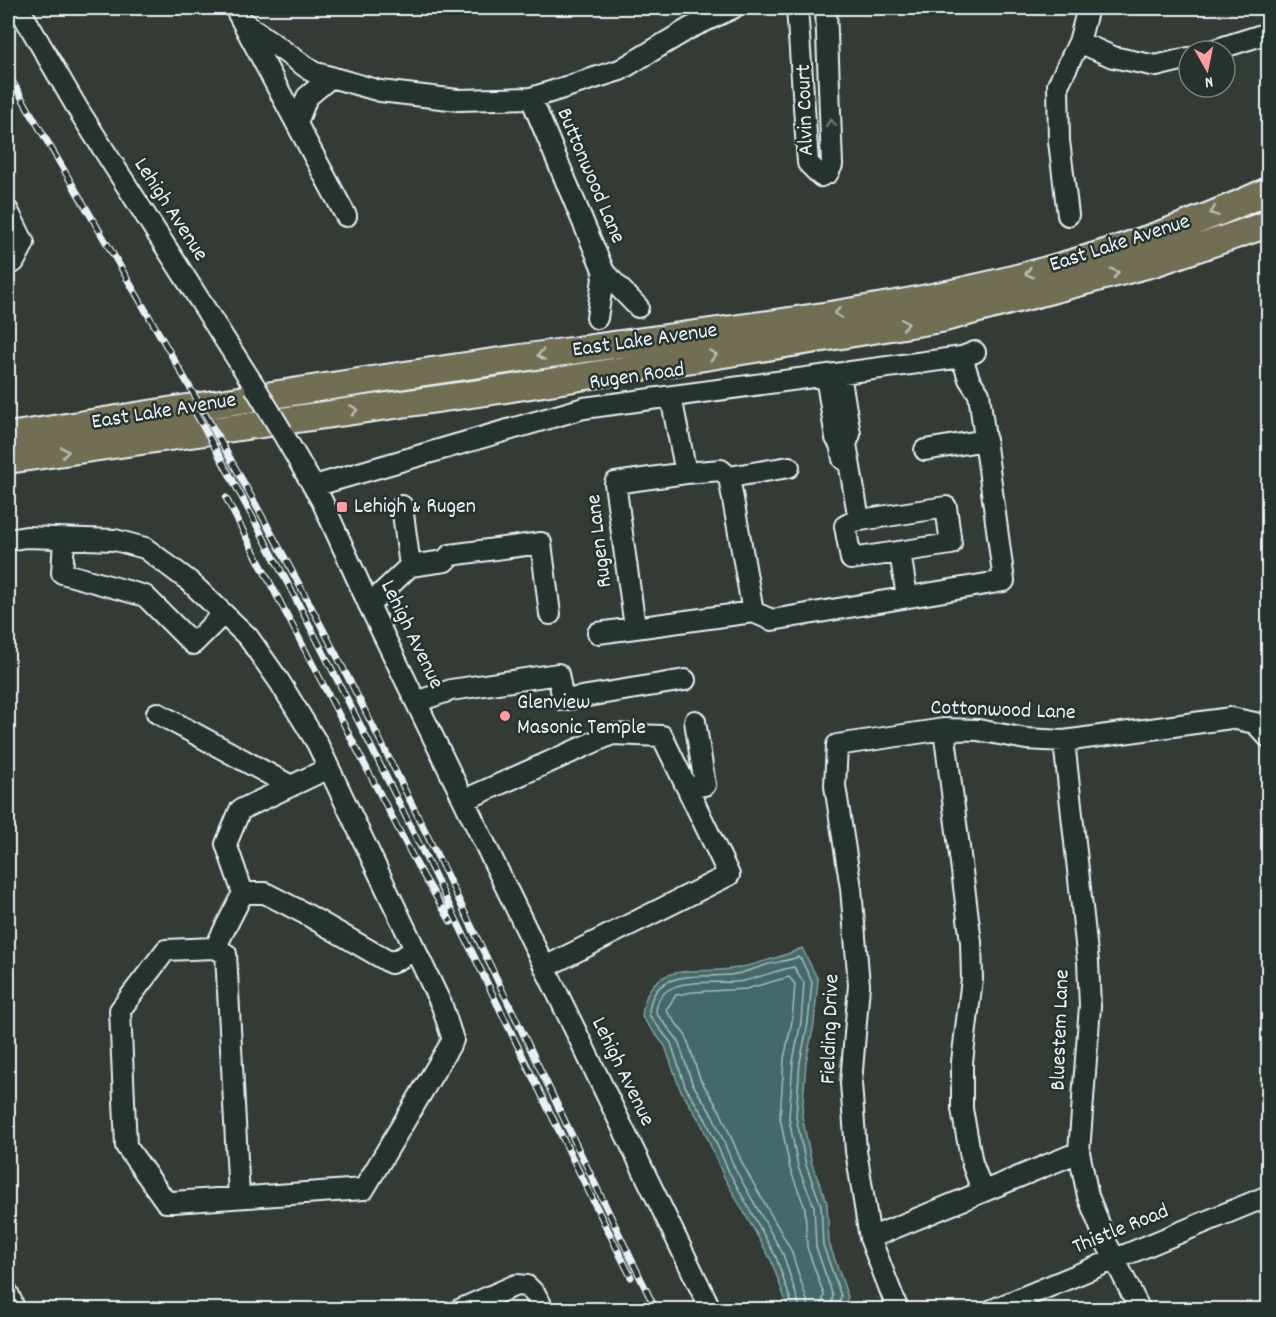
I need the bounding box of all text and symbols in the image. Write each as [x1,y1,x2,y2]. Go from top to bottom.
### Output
north arrow [1177,39,1237,99]
street label: Alvin Court [789,63,823,157]
text: N [1203,69,1215,93]
street label: Buttonwood Lane [548,103,632,249]
one-way arrow [824,119,837,128]
street label: Lehigh Avenue [125,152,215,268]
one-way arrow [1209,205,1220,217]
street label: East Lake Avenue [1046,207,1194,281]
one-way arrow [1024,266,1035,278]
one-way arrow [1110,268,1120,281]
one-way arrow [834,307,843,319]
street label: East Lake Avenue [571,315,719,367]
one-way arrow [901,319,910,331]
one-way arrow [537,348,546,361]
one-way arrow [708,350,718,362]
street label: Rugen Road [587,355,687,399]
street label: East Lake Avenue [89,385,239,439]
one-way arrow [350,405,359,417]
one-way arrow [61,446,70,458]
place label: Lehigh & Rugen [354,492,476,523]
street label: Rugen Lane [579,493,621,589]
marker: Lehigh & Rugen [335,500,349,514]
street label: Lehigh Avenue [371,575,451,695]
place label: Glenview Masonic Temple [517,688,646,744]
street label: Cottonwood Lane [930,693,1076,729]
marker: Glenview Masonic Temple [498,709,512,723]
street label: Bluestem Lane [1043,969,1079,1091]
street label: Fielding Drive [814,973,848,1085]
street label: Lehigh Avenue [582,1012,662,1132]
street label: Thistle Road [1068,1197,1174,1263]

